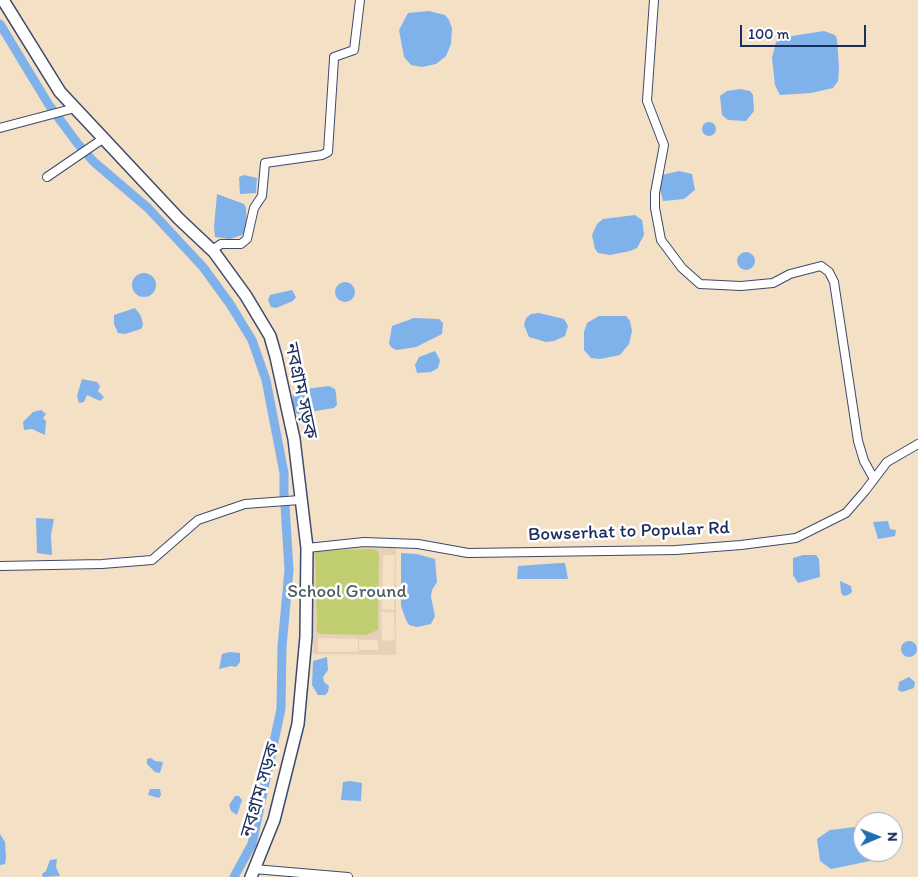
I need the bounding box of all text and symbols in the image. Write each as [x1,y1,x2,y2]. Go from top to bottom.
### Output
scale bar [743,15,869,47]
text: 100 m [748,25,789,43]
street label: নবগ্রাম সড়ক [279,341,321,441]
street label: Bowserhat to Popular Rd [528,517,730,547]
park label: School Ground [287,581,407,603]
street label: নবগ্রাম সড়ক [237,740,285,840]
north arrow [853,812,903,862]
text: N [884,832,901,842]

